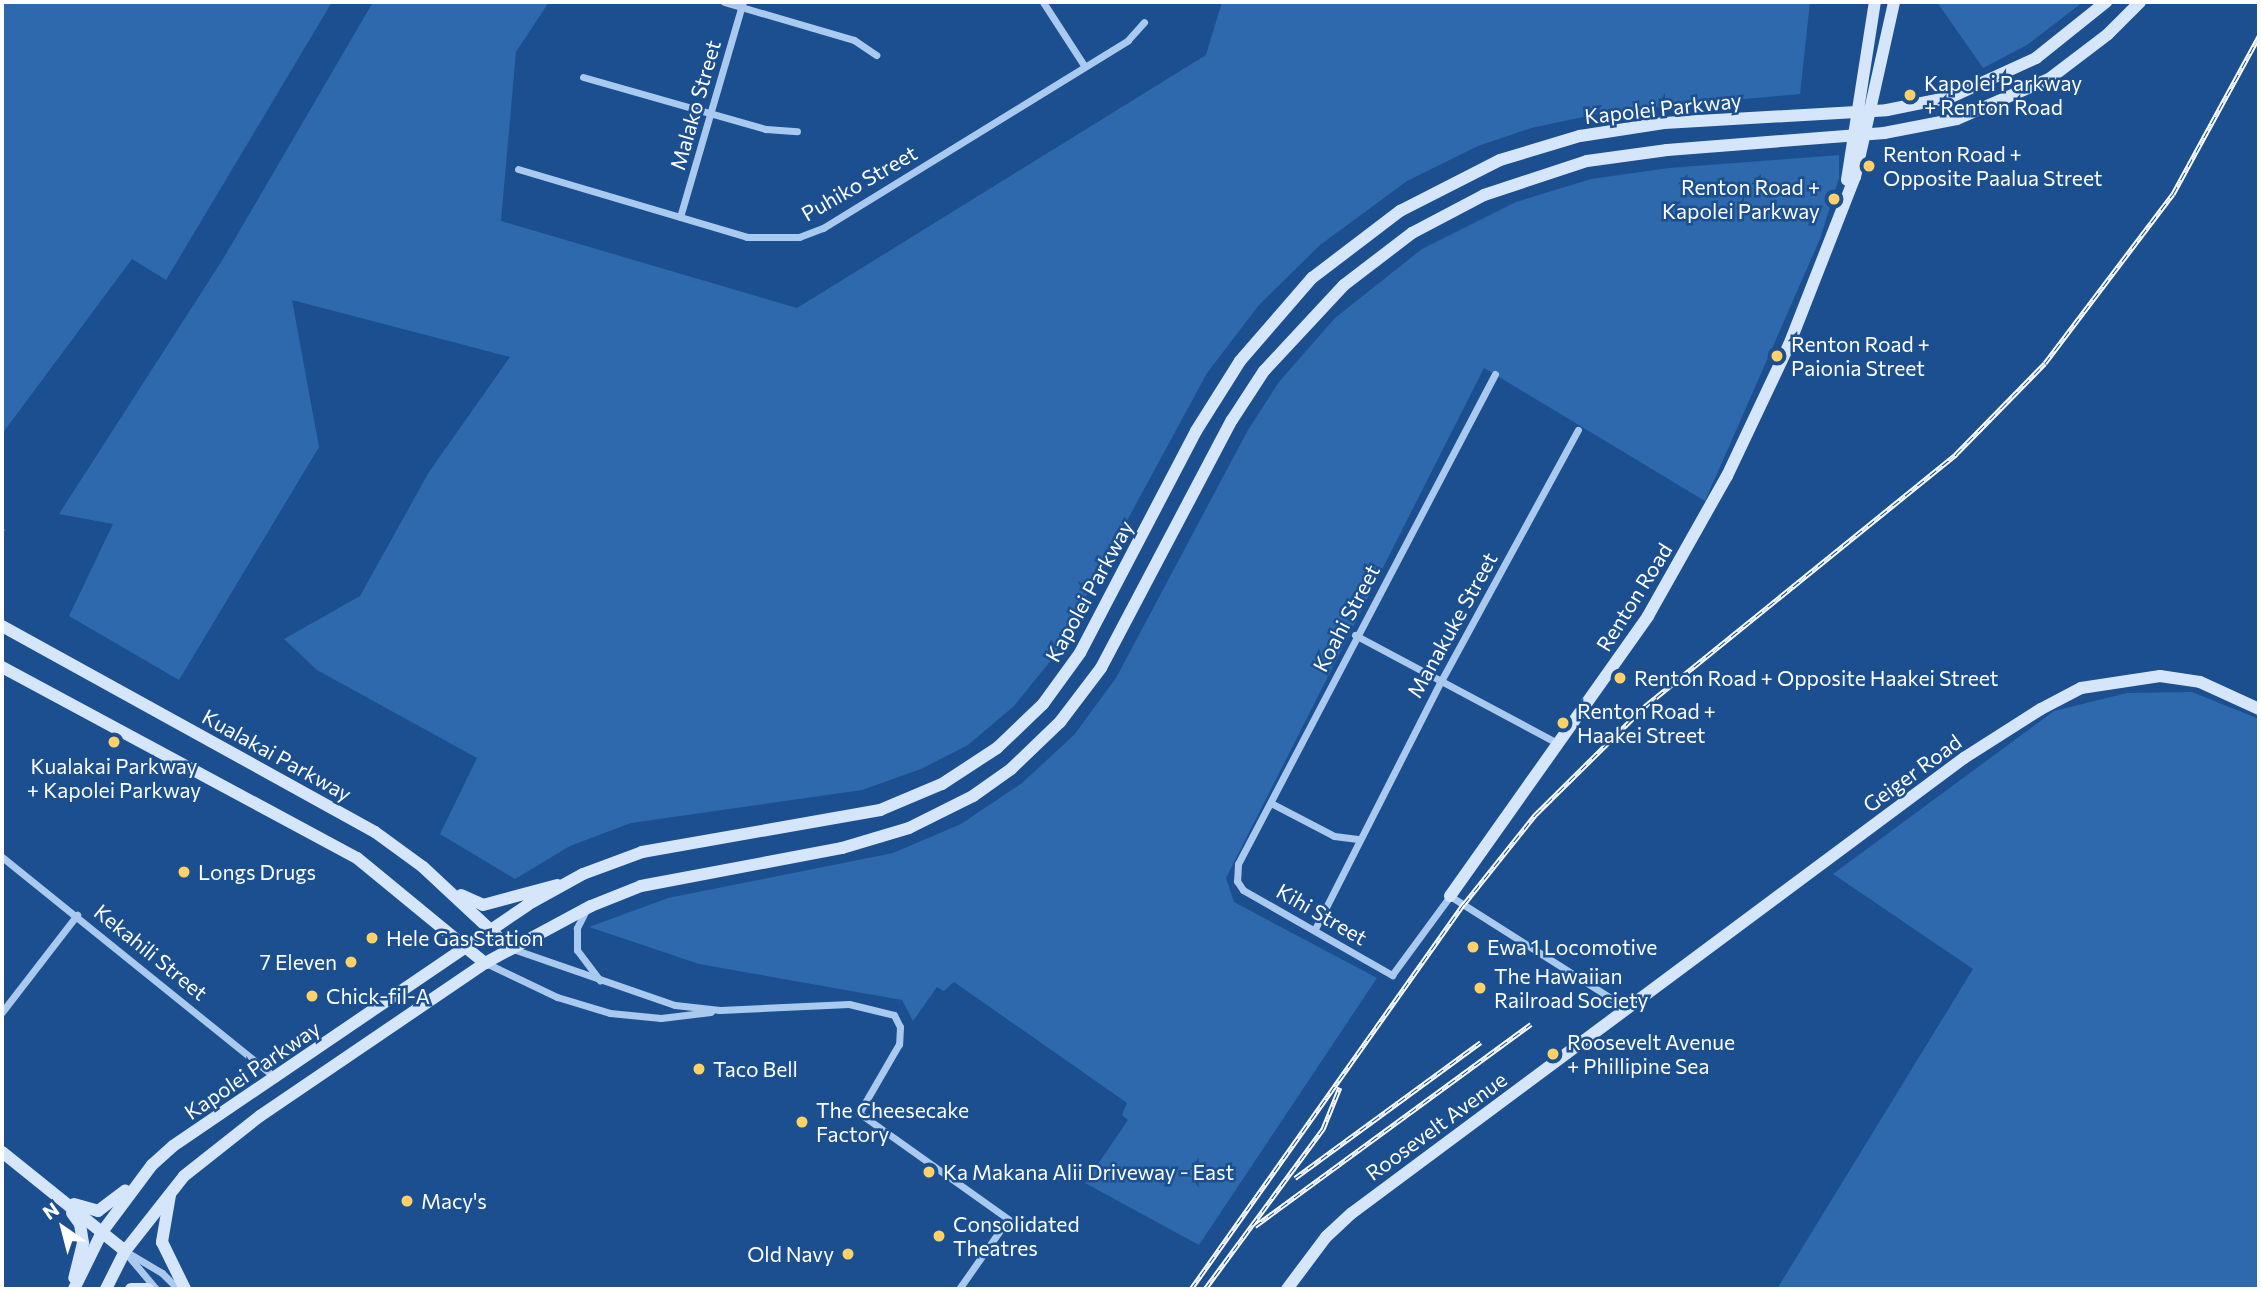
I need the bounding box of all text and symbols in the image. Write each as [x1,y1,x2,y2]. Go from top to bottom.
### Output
street label: Malako Street [664,37,726,173]
place label: Kapolei Parkway + Renton Road [1924,70,2082,120]
street label: Kapolei Parkway [1583,87,1743,129]
marker: Kapolei Parkway + Renton Road [1902,87,1918,103]
street label: Puhiko Street [797,140,921,226]
place label: Renton Road + Opposite Paalua Street [1883,141,2102,191]
marker: Renton Road + Opposite Paalua Street [1861,158,1877,174]
place label: Renton Road + Kapolei Parkway [1662,174,1820,224]
marker: Renton Road + Kapolei Parkway [1826,191,1842,207]
place label: Renton Road + Paionia Street [1791,331,1930,381]
marker: Renton Road + Paionia Street [1769,348,1785,364]
street label: Kapolei Parkway [1040,516,1138,666]
street label: Renton Road [1591,538,1677,656]
street label: Manakuke Street [1402,548,1502,702]
street label: Koahi Street [1307,560,1385,676]
place label: Renton Road + Opposite Haakei Street [1634,665,1998,691]
marker: Renton Road + Opposite Haakei Street [1612,670,1628,686]
place label: Renton Road + Haakei Street [1577,698,1716,748]
street label: Kualakai Parkway [198,704,356,806]
marker: Renton Road + Haakei Street [1555,715,1571,731]
street label: Geiger Road [1858,729,1966,817]
marker: Kualakai Parkway + Kapolei Parkway [106,734,122,750]
place label: Kualakai Parkway + Kapolei Parkway [27,753,201,803]
place label: Longs Drugs [198,859,316,885]
marker: Longs Drugs [176,864,192,880]
street label: Kihi Street [1272,878,1372,950]
street label: Kekahili Street [89,899,213,1005]
place label: Hele Gas Station [386,925,543,951]
marker: Hele Gas Station [364,930,380,946]
place label: Ewa 1 Locomotive [1487,934,1657,960]
marker: Ewa 1 Locomotive [1465,939,1481,955]
place label: 7 Eleven [260,949,337,975]
marker: 7 Eleven [343,954,359,970]
place label: The Hawaiian Railroad Society [1494,963,1648,1013]
marker: The Hawaiian Railroad Society [1472,980,1488,996]
place label: Chick-fil-A [326,983,430,1009]
marker: Chick-fil-A [304,988,320,1004]
street label: Kapolei Parkway [179,1015,325,1125]
place label: Roosevelt Avenue + Phillipine Sea [1567,1029,1735,1079]
marker: Roosevelt Avenue + Phillipine Sea [1545,1046,1561,1062]
place label: Taco Bell [713,1056,798,1082]
marker: Taco Bell [691,1061,707,1077]
street label: Roosevelt Avenue [1361,1066,1511,1186]
place label: The Cheesecake Factory [816,1097,969,1147]
marker: The Cheesecake Factory [794,1114,810,1130]
place label: Ka Makana Alii Driveway - East [943,1159,1234,1185]
marker: Ka Makana Alii Driveway - East [921,1164,937,1180]
place label: Macy's [421,1188,487,1214]
north arrow [28,1193,98,1263]
marker: Macy's [399,1193,415,1209]
text: N [38,1197,63,1224]
place label: Consolidated Theatres [953,1211,1080,1261]
marker: Consolidated Theatres [931,1228,947,1244]
place label: Old Navy [747,1241,834,1267]
marker: Old Navy [840,1246,856,1262]

